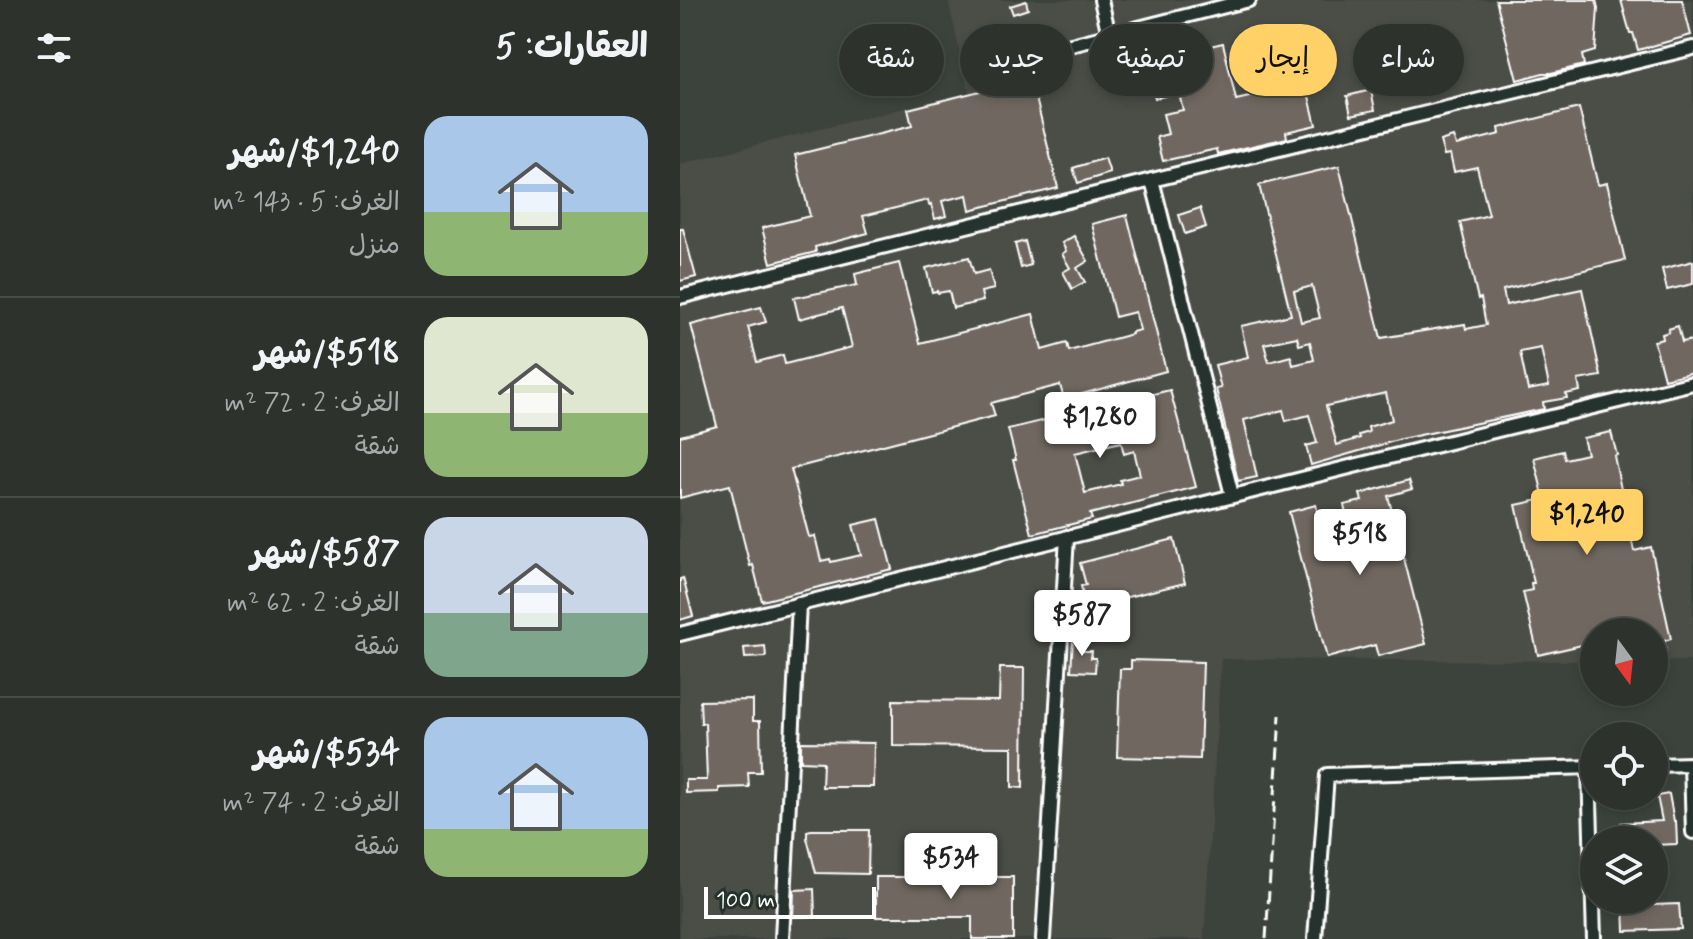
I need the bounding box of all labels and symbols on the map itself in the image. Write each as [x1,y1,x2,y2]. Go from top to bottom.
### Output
pin: $1,280 [1035,392,1165,460]
pin: $1,240 [1522,489,1652,557]
pin: $518 [1313,509,1407,577]
pin: $587 [1035,590,1129,658]
north arrow [1580,618,1668,706]
pin: $534 [904,833,998,901]
scale bar [704,883,876,919]

